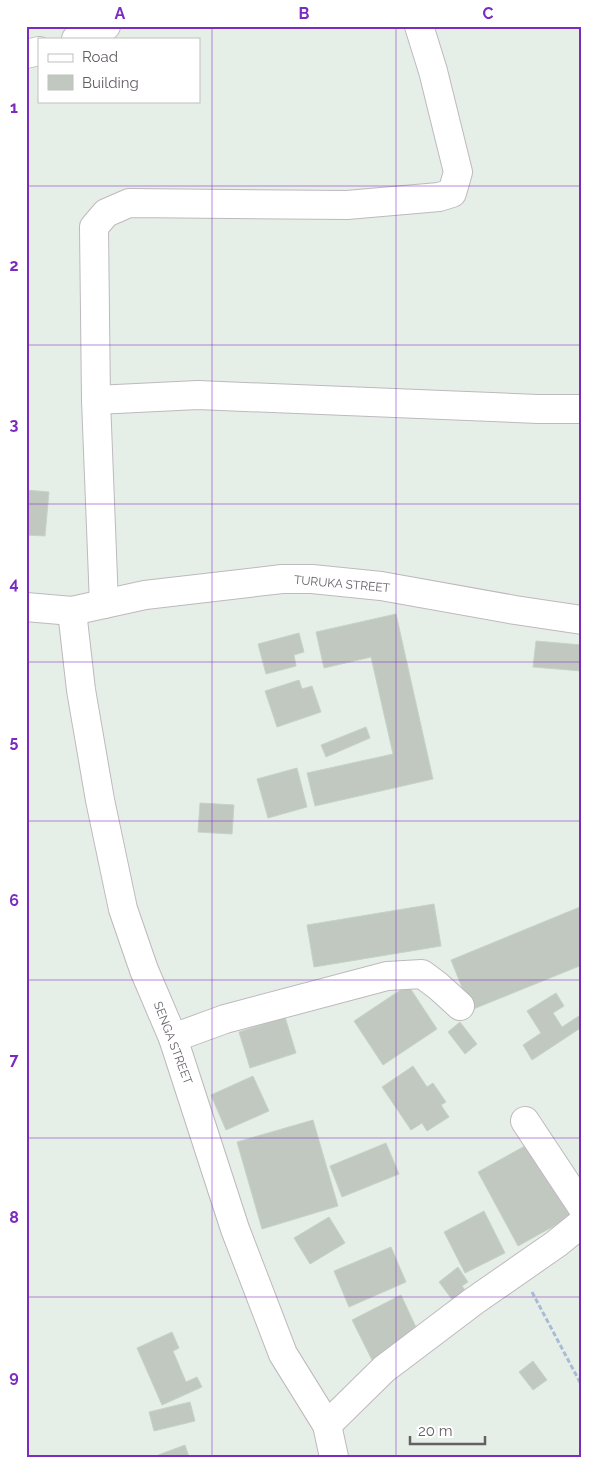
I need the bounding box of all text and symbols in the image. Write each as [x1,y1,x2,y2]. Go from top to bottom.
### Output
text: A [115,4,126,23]
text: B [299,4,310,23]
text: C [483,4,494,23]
legend [38,38,200,102]
text: Road [82,48,118,66]
text: Building [82,74,139,92]
text: 1 [10,98,18,117]
text: 2 [9,256,19,275]
text: 3 [10,415,19,434]
street label: TURUKA STREET [293,573,391,595]
text: 4 [9,574,19,593]
text: 5 [10,732,19,751]
text: 6 [9,891,19,910]
street label: SENGA STREET [151,1000,195,1087]
text: 7 [10,1050,19,1069]
text: 8 [9,1208,19,1227]
text: 9 [9,1367,19,1386]
scale bar [410,1413,486,1445]
text: 20 m [418,1422,453,1440]

